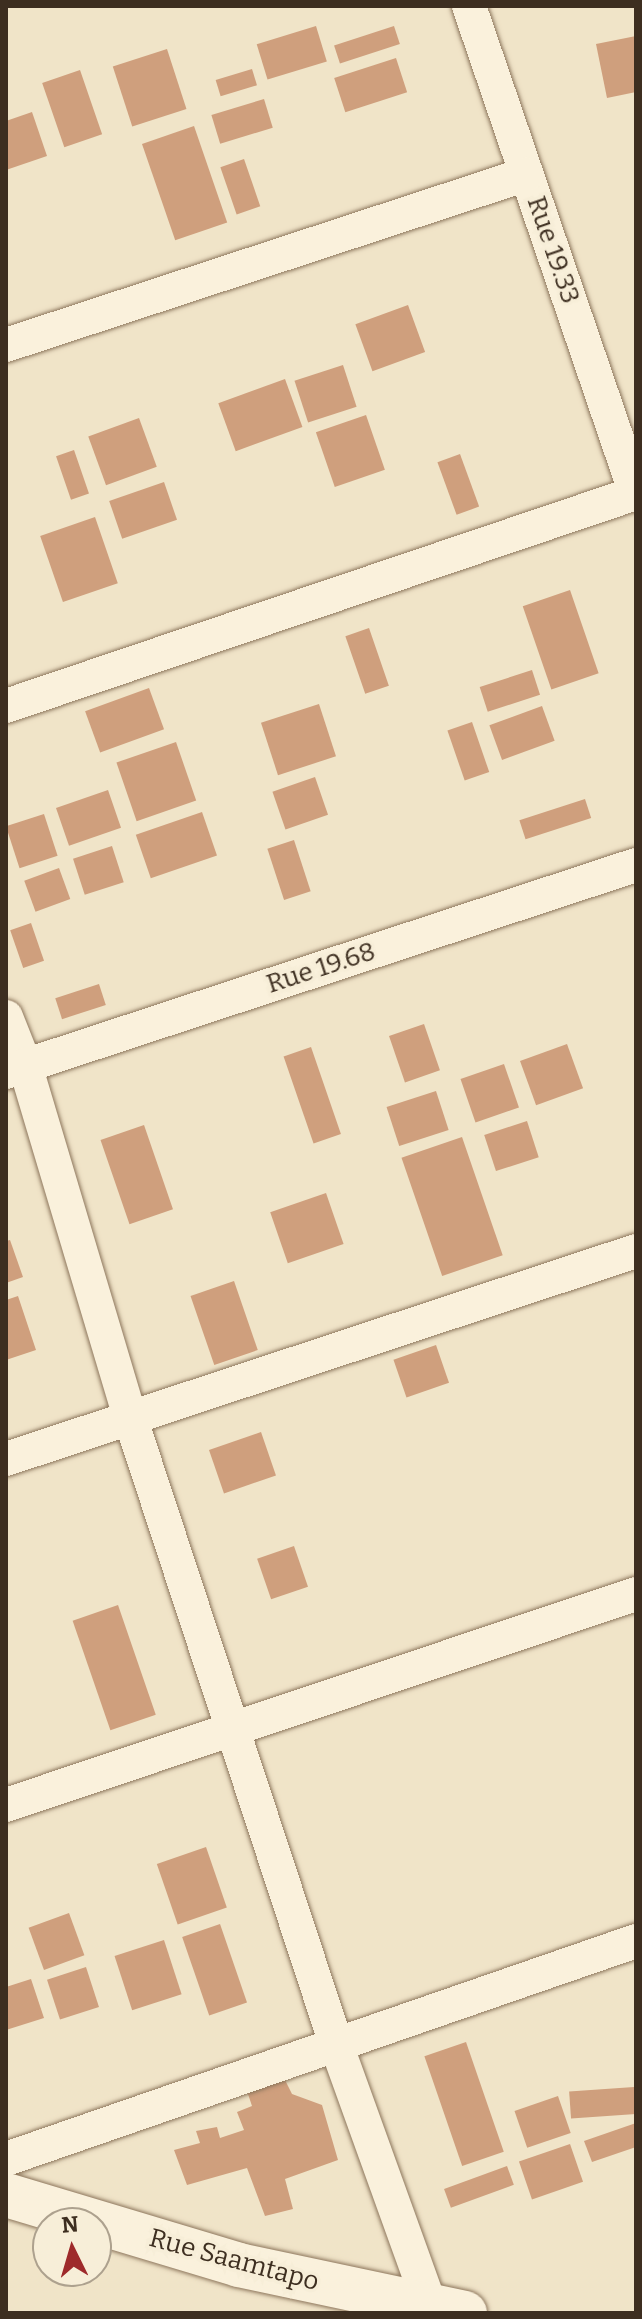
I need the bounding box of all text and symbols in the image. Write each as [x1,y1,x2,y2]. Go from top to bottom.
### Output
street label: Rue 19.33 [520,192,586,308]
street label: Rue 19.68 [263,936,379,1000]
north arrow [32,2207,112,2287]
text: N [60,2210,80,2239]
street label: Rue Saamtapo [146,2222,322,2298]

